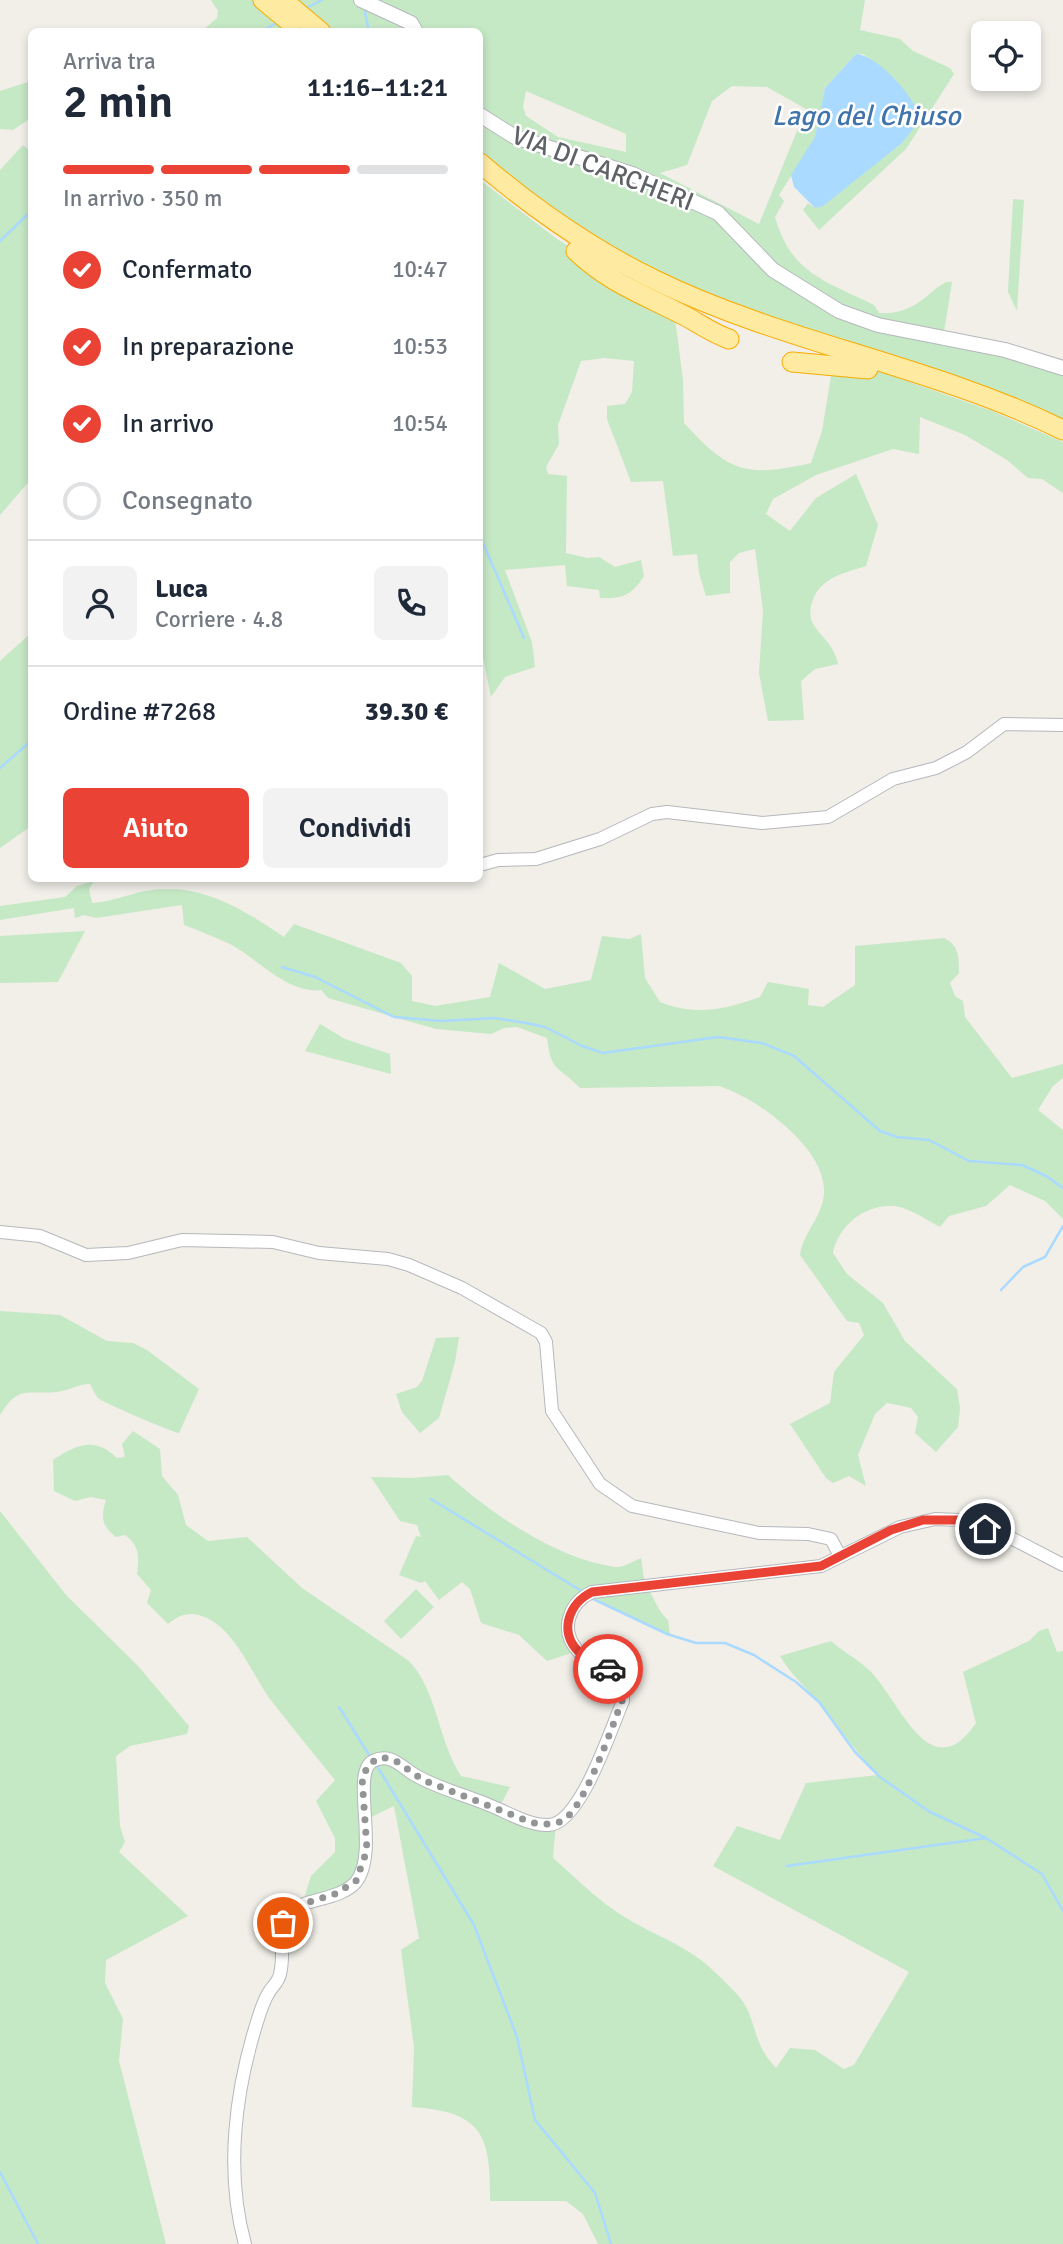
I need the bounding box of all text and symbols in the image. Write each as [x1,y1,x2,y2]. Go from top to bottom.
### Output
map controls [971,21,1041,91]
button: locate [971,21,1041,91]
text: Arriva tra [63,47,156,76]
text: 11:16–11:21 [307,72,448,104]
text: 2 min [63,74,173,130]
water label: Lago del Chiuso [771,99,962,133]
street label: VIA DI CARCHERI [507,120,698,218]
text: In arrivo · 350 m [63,184,222,213]
icon: check [63,251,101,289]
text: Confermato [122,254,252,286]
text: 10:47 [392,255,448,284]
icon: check [63,328,101,366]
text: In preparazione [122,331,294,363]
text: 10:53 [392,332,448,361]
icon: check [63,405,101,443]
text: In arrivo [122,408,214,440]
text: 10:54 [392,409,448,438]
text: Consegnato [122,485,253,517]
button: person [63,566,137,640]
button: phone [374,566,448,640]
text: Luca [155,573,208,605]
text: Corriere · 4.8 [155,605,283,634]
text: Ordine #7268 [63,696,216,728]
text: 39.30 € [365,696,448,728]
button: Aiuto [63,788,249,868]
button: Condividi [263,788,448,868]
pin [955,1499,1015,1559]
icon: home [966,1510,1004,1548]
courier [573,1634,643,1704]
icon: car [589,1650,627,1688]
pin [253,1893,313,1953]
icon: bag [264,1904,302,1942]

